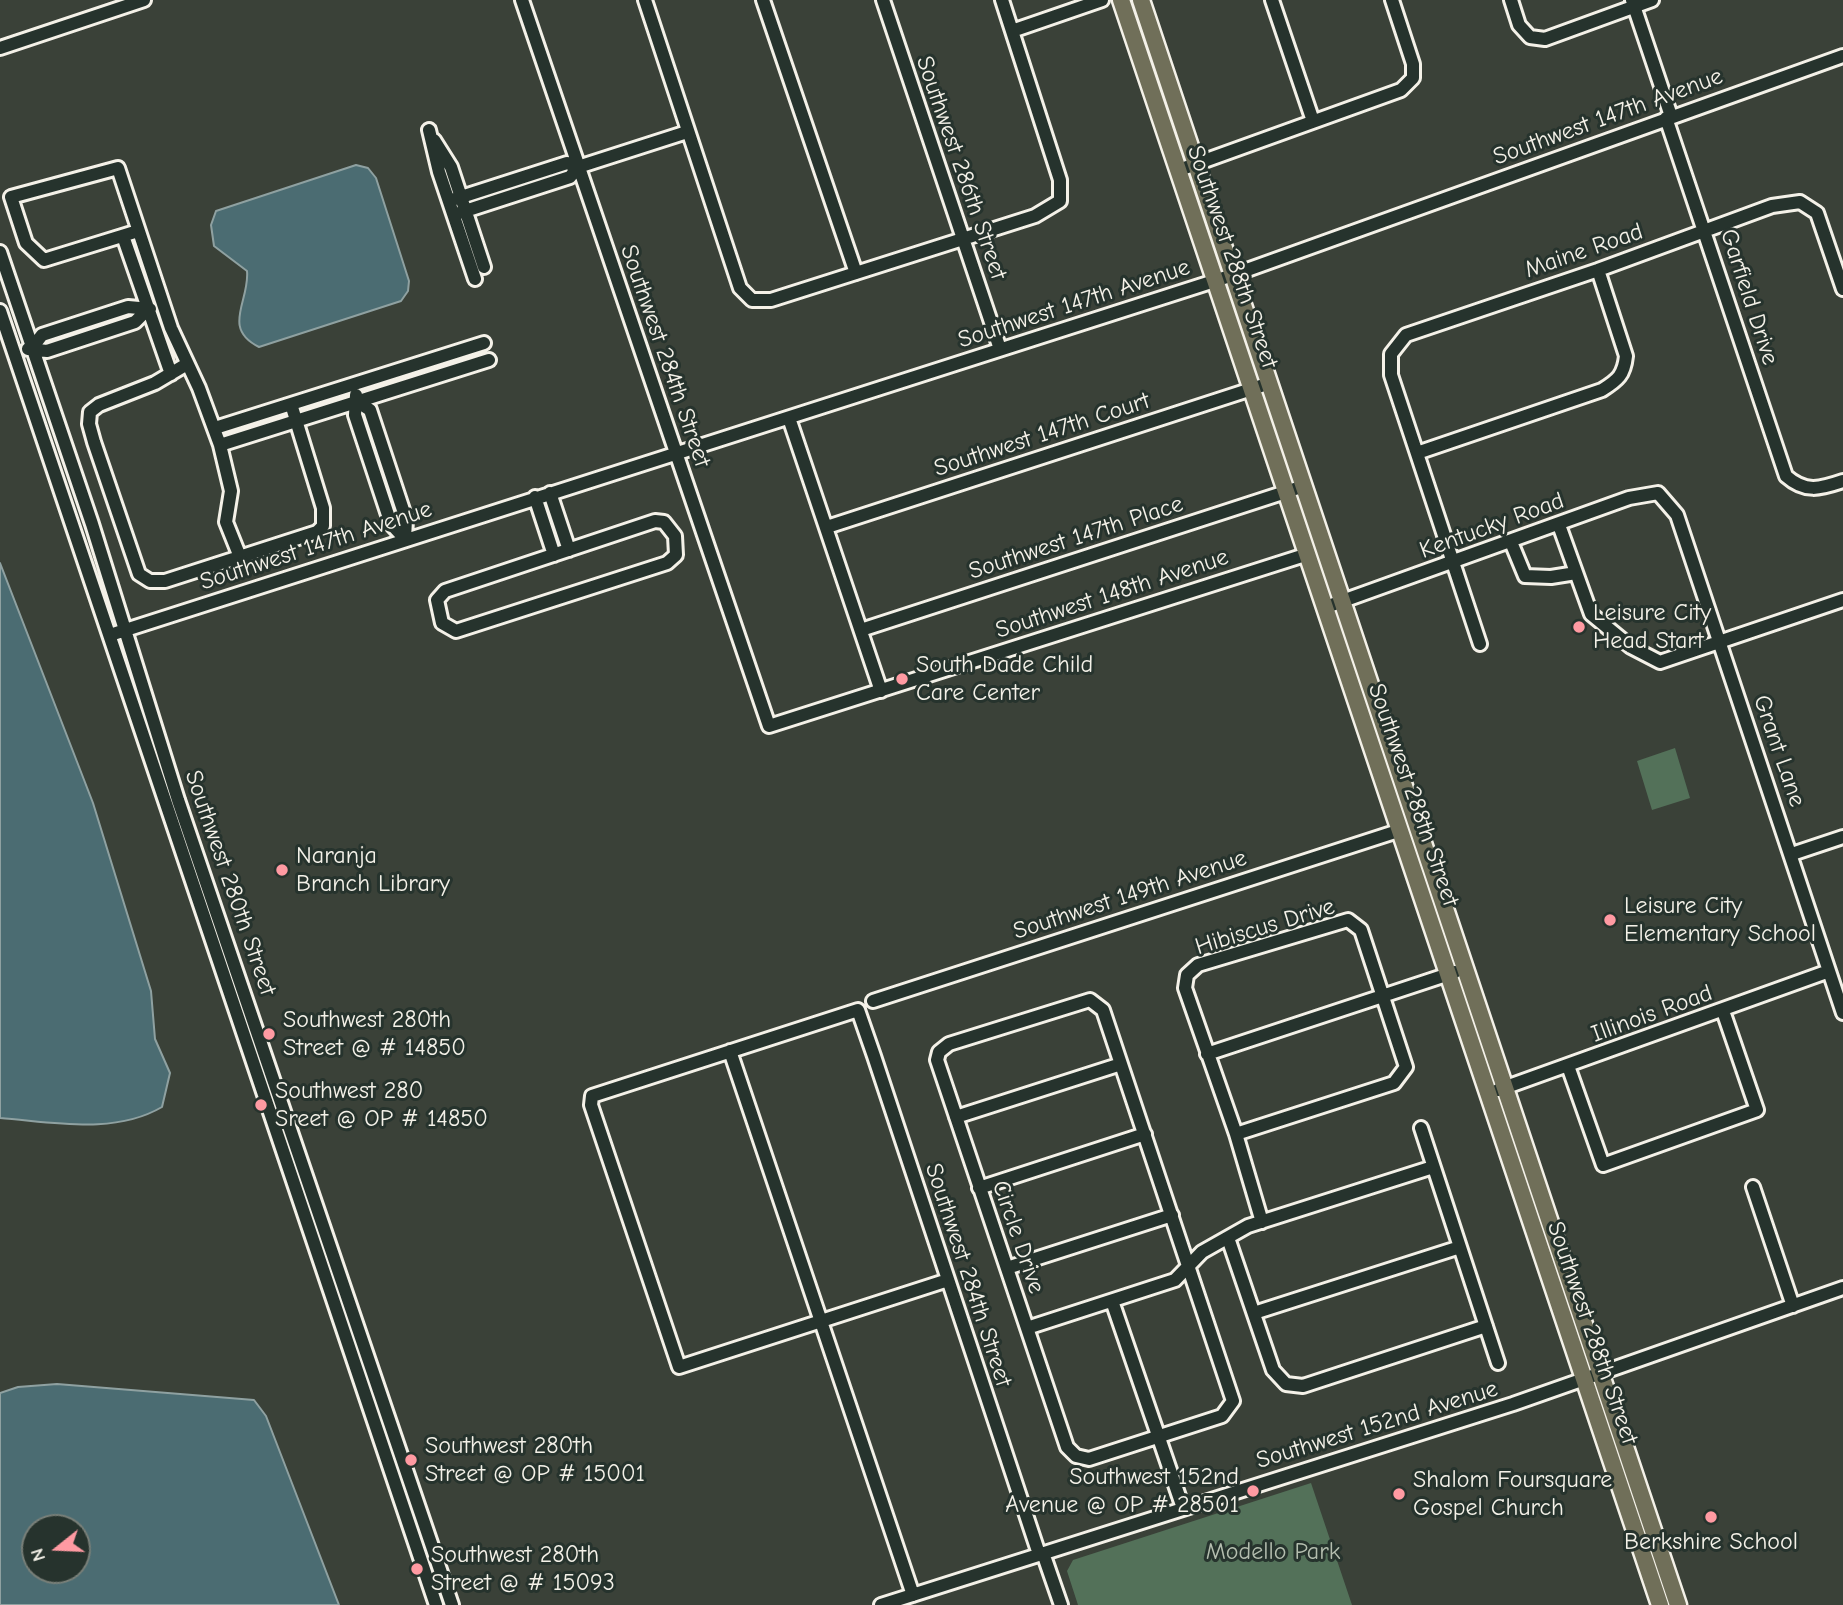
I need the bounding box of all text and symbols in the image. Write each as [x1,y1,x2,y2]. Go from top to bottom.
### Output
street label: Southwest 286th Street [909,52,1013,284]
street label: Southwest 147th Avenue [1489,62,1727,172]
street label: Southwest 288th Street [1180,142,1284,372]
street label: Maine Road [1521,217,1647,285]
street label: Garfield Drive [1714,226,1784,368]
street label: Southwest 284th Street [613,241,717,471]
street label: Southwest 147th Avenue [954,253,1194,355]
street label: Southwest 147th Court [931,387,1153,483]
street label: Kentucky Road [1416,487,1568,565]
street label: Southwest 147th Place [965,490,1187,586]
street label: Southwest 147th Avenue [196,495,436,597]
street label: Southwest 148th Avenue [992,543,1232,645]
place label: Leisure City Head Start [1593,599,1711,655]
marker: Leisure City Head Start [1571,619,1587,635]
place label: South Dade Child Care Center [916,651,1093,707]
marker: South Dade Child Care Center [894,671,910,687]
street label: Southwest 288th Street [1361,680,1465,910]
street label: Grant Lane [1746,691,1812,811]
street label: Southwest 280th Street [178,767,282,999]
place label: Naranja Branch Library [296,842,450,898]
street label: Southwest 149th Avenue [1010,844,1250,946]
marker: Naranja Branch Library [274,862,290,878]
street label: Hibiscus Drive [1192,892,1338,962]
place label: Leisure City Elementary School [1624,892,1816,948]
marker: Leisure City Elementary School [1602,912,1618,928]
street label: Illinois Road [1588,979,1716,1049]
place label: Southwest 280th Street @ # 14850 [283,1006,466,1062]
marker: Southwest 280th Street @ # 14850 [261,1026,277,1042]
place label: Southwest 280 Sreet @ OP # 14850 [275,1077,488,1133]
marker: Southwest 280 Sreet @ OP # 14850 [253,1097,269,1113]
street label: Southwest 284th Street [918,1160,1018,1390]
street label: Circle Drive [985,1177,1051,1297]
street label: Southwest 288th Street [1540,1218,1644,1448]
street label: Southwest 152nd Avenue [1253,1375,1501,1475]
place label: Southwest 280th Street @ OP # 15001 [425,1432,645,1488]
marker: Southwest 280th Street @ OP # 15001 [403,1452,419,1468]
place label: Southwest 152nd Avenue @ OP # 28501 [1005,1463,1239,1519]
place label: Shalom Foursquare Gospel Church [1413,1466,1612,1522]
marker: Southwest 152nd Avenue @ OP # 28501 [1245,1483,1261,1499]
marker: Shalom Foursquare Gospel Church [1391,1486,1407,1502]
marker: Berkshire School [1703,1509,1719,1525]
north arrow [21,1514,91,1584]
place label: Berkshire School [1624,1528,1798,1556]
park label: Modello Park [1206,1538,1340,1566]
place label: Southwest 280th Street @ # 15093 [431,1541,615,1597]
text: N [26,1546,50,1564]
marker: Southwest 280th Street @ # 15093 [409,1561,425,1577]

